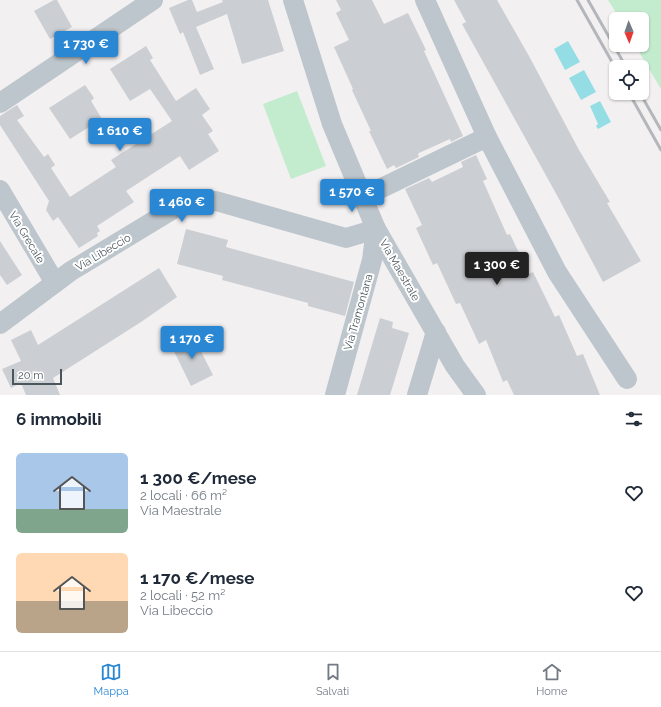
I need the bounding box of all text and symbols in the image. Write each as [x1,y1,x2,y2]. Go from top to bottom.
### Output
north arrow [609,12,649,52]
map controls [609,12,649,100]
pin: 1 730 € [49,31,123,65]
text: 1 730 € [63,36,109,51]
button: locate [609,60,649,100]
pin: 1 610 € [83,118,157,152]
text: 1 610 € [97,123,143,138]
pin: 1 570 € [315,179,389,213]
text: 1 570 € [329,184,375,199]
pin: 1 460 € [145,189,219,223]
text: 1 460 € [159,194,205,209]
street label: Via Grecale [6,209,47,266]
street label: Via Libeccio [73,231,133,274]
street label: Via Maestrale [377,237,423,304]
pin: 1 300 € [460,252,534,286]
text: 1 300 € [474,257,520,272]
street label: Via Tramontana [341,272,376,352]
pin: 1 170 € [155,326,229,360]
text: 1 170 € [170,331,214,346]
scale bar [12,367,62,386]
text: 20 m [18,369,43,382]
icon: filters [623,408,645,430]
text: 6 immobili [16,409,102,429]
text: 1 300 €/mese [140,468,256,488]
icon: home [48,469,96,517]
icon: heart [623,482,645,504]
text: 2 locali · 66 m² [140,488,227,503]
text: Via Maestrale [140,503,222,518]
text: 1 170 €/mese [140,568,254,588]
icon: home [48,569,96,617]
icon: heart [623,582,645,604]
text: 2 locali · 52 m² [140,588,225,603]
text: Via Libeccio [140,603,213,618]
tab: Mappa [94,661,129,698]
tab: Salvati [316,661,349,698]
tab: Home [536,661,567,698]

